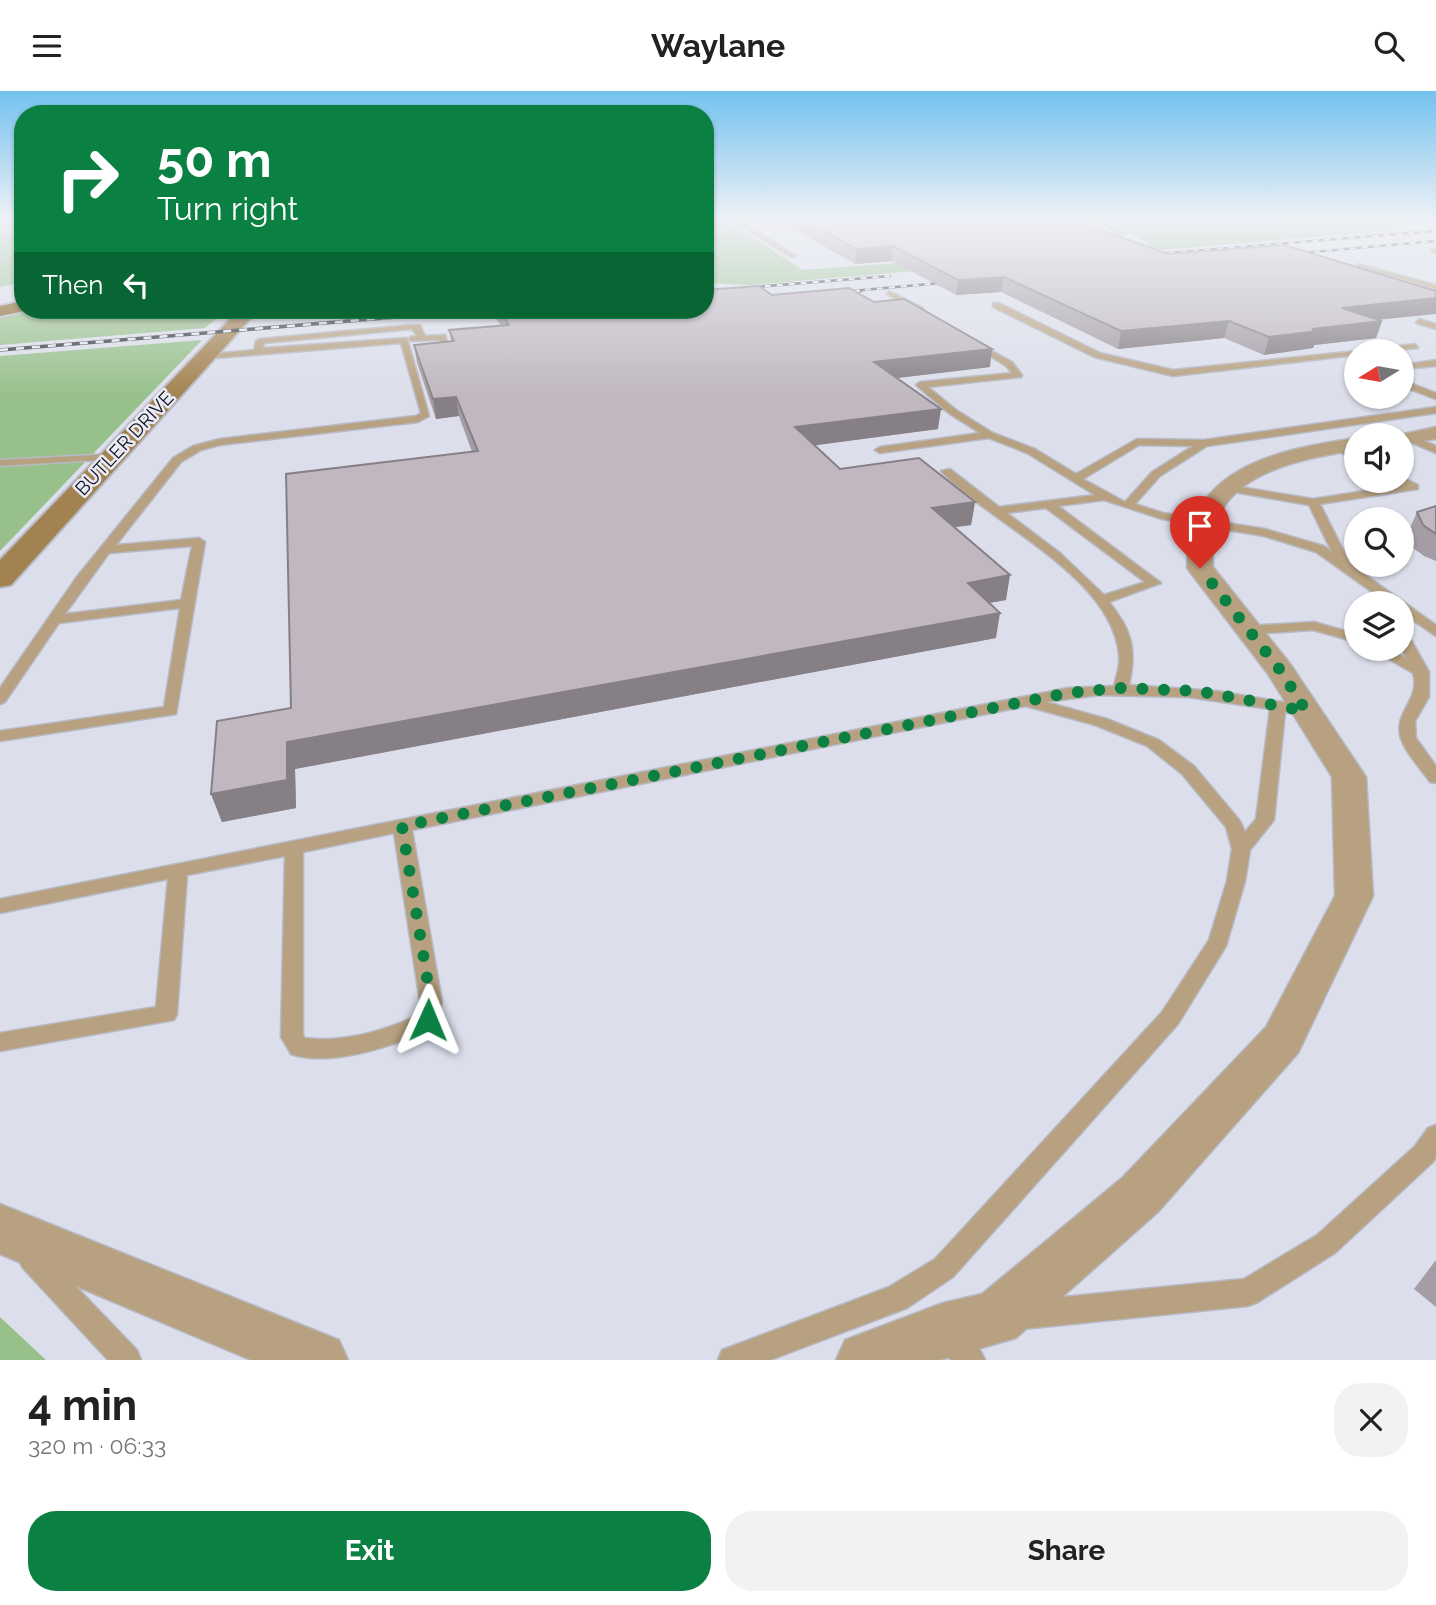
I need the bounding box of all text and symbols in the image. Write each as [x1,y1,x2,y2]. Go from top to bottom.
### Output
icon: menu [28,27,66,65]
text: Waylane [651,27,785,64]
icon: search [1370,27,1408,65]
text: 50 m [157,131,272,188]
icon: right [42,133,133,224]
text: Turn right [157,190,298,227]
icon: left [117,266,155,304]
text: Then [42,270,103,300]
north arrow [1344,339,1414,409]
map controls [1344,339,1414,661]
street label: BUTLER DRIVE [70,387,178,499]
button: sound [1344,423,1414,493]
pin [1170,496,1230,568]
icon: arrive [1181,507,1219,545]
button: search [1344,507,1414,577]
button: layers [1344,591,1414,661]
position arrow [391,983,465,1057]
text: 4 min [28,1381,137,1430]
button: close [1334,1383,1408,1457]
text: 320 m · 06:33 [28,1432,166,1459]
button: Exit [28,1511,711,1591]
button: Share [725,1511,1408,1591]

